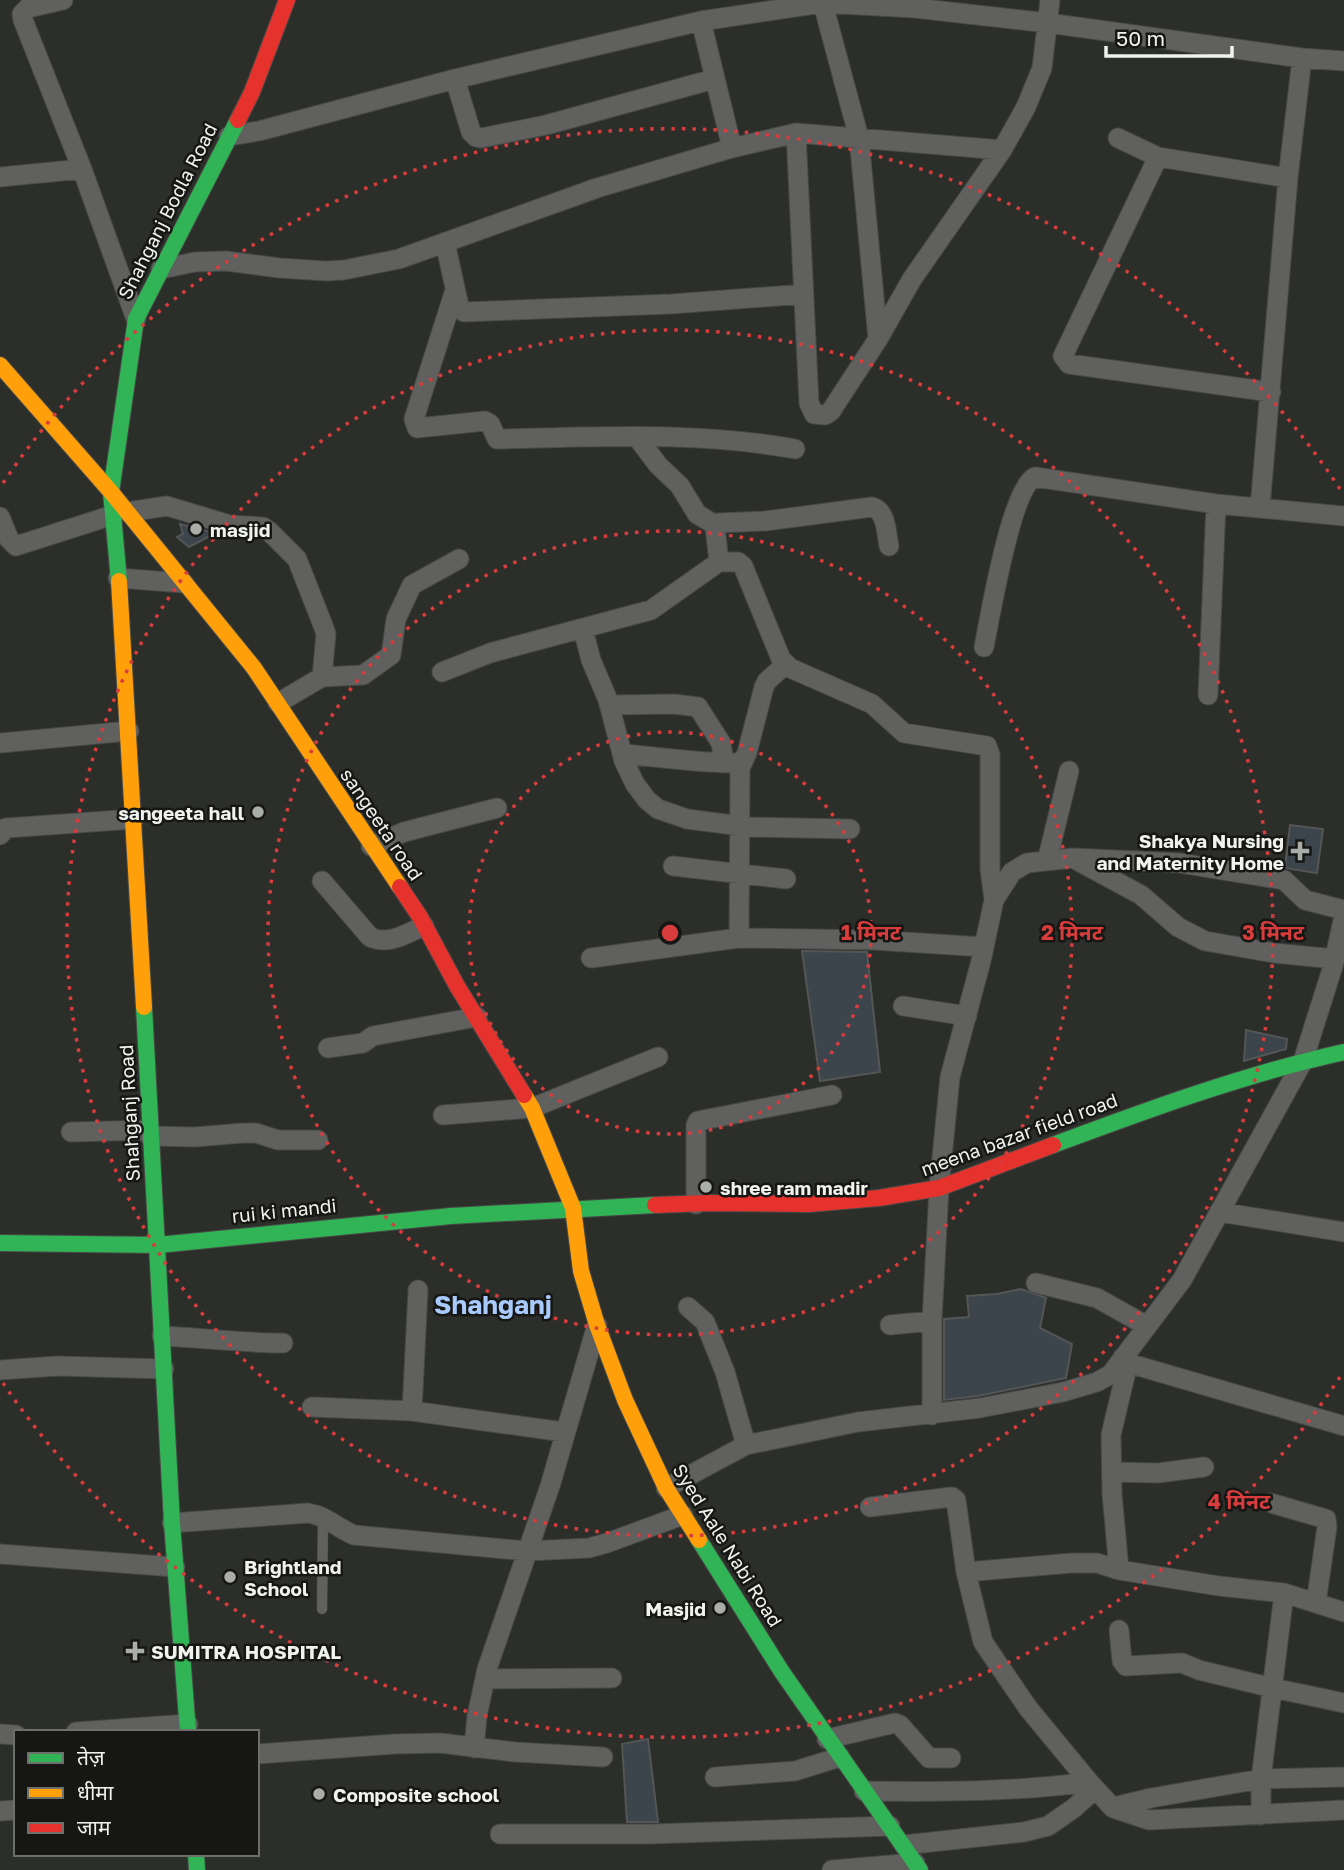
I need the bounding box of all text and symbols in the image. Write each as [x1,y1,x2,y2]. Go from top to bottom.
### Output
scale bar [1106,14,1232,58]
text: 50 m [1116,25,1165,51]
street label: Shahganj Bodla Road [113,119,221,303]
place label: masjid [210,518,270,541]
marker: masjid [188,521,204,537]
street label: sangeeta road [336,764,428,884]
place label: sangeeta hall [118,801,244,824]
marker: sangeeta hall [250,804,266,820]
place label: Shakya Nursing and Maternity Home [1097,829,1284,874]
marker: Shakya Nursing and Maternity Home [1290,841,1310,861]
text: 1 मिनट [841,919,902,945]
text: 2 मिनट [1041,919,1104,945]
text: 3 मिनट [1242,919,1305,945]
centre of rings [658,921,682,945]
street label: Shahganj Road [114,1044,144,1182]
street label: meena bazar field road [918,1088,1120,1180]
place label: shree ram madir [720,1176,868,1199]
marker: shree ram madir [698,1179,714,1195]
street label: rui ki mandi [230,1193,338,1227]
district label: Shahganj [434,1289,552,1320]
street label: Syed Aale Nabi Road [668,1459,788,1631]
text: 4 मिनट [1208,1488,1271,1514]
place label: Brightland School [244,1555,341,1600]
marker: Brightland School [222,1569,238,1585]
place label: Masjid [645,1597,706,1620]
marker: Masjid [712,1600,728,1616]
place label: SUMITRA HOSPITAL [151,1640,341,1663]
marker: SUMITRA HOSPITAL [125,1641,145,1661]
legend [14,1730,259,1856]
text: तेज़ [77,1744,105,1770]
text: धीमा [77,1779,114,1805]
place label: Composite school [333,1783,499,1806]
marker: Composite school [311,1786,327,1802]
text: जाम [77,1814,111,1840]

